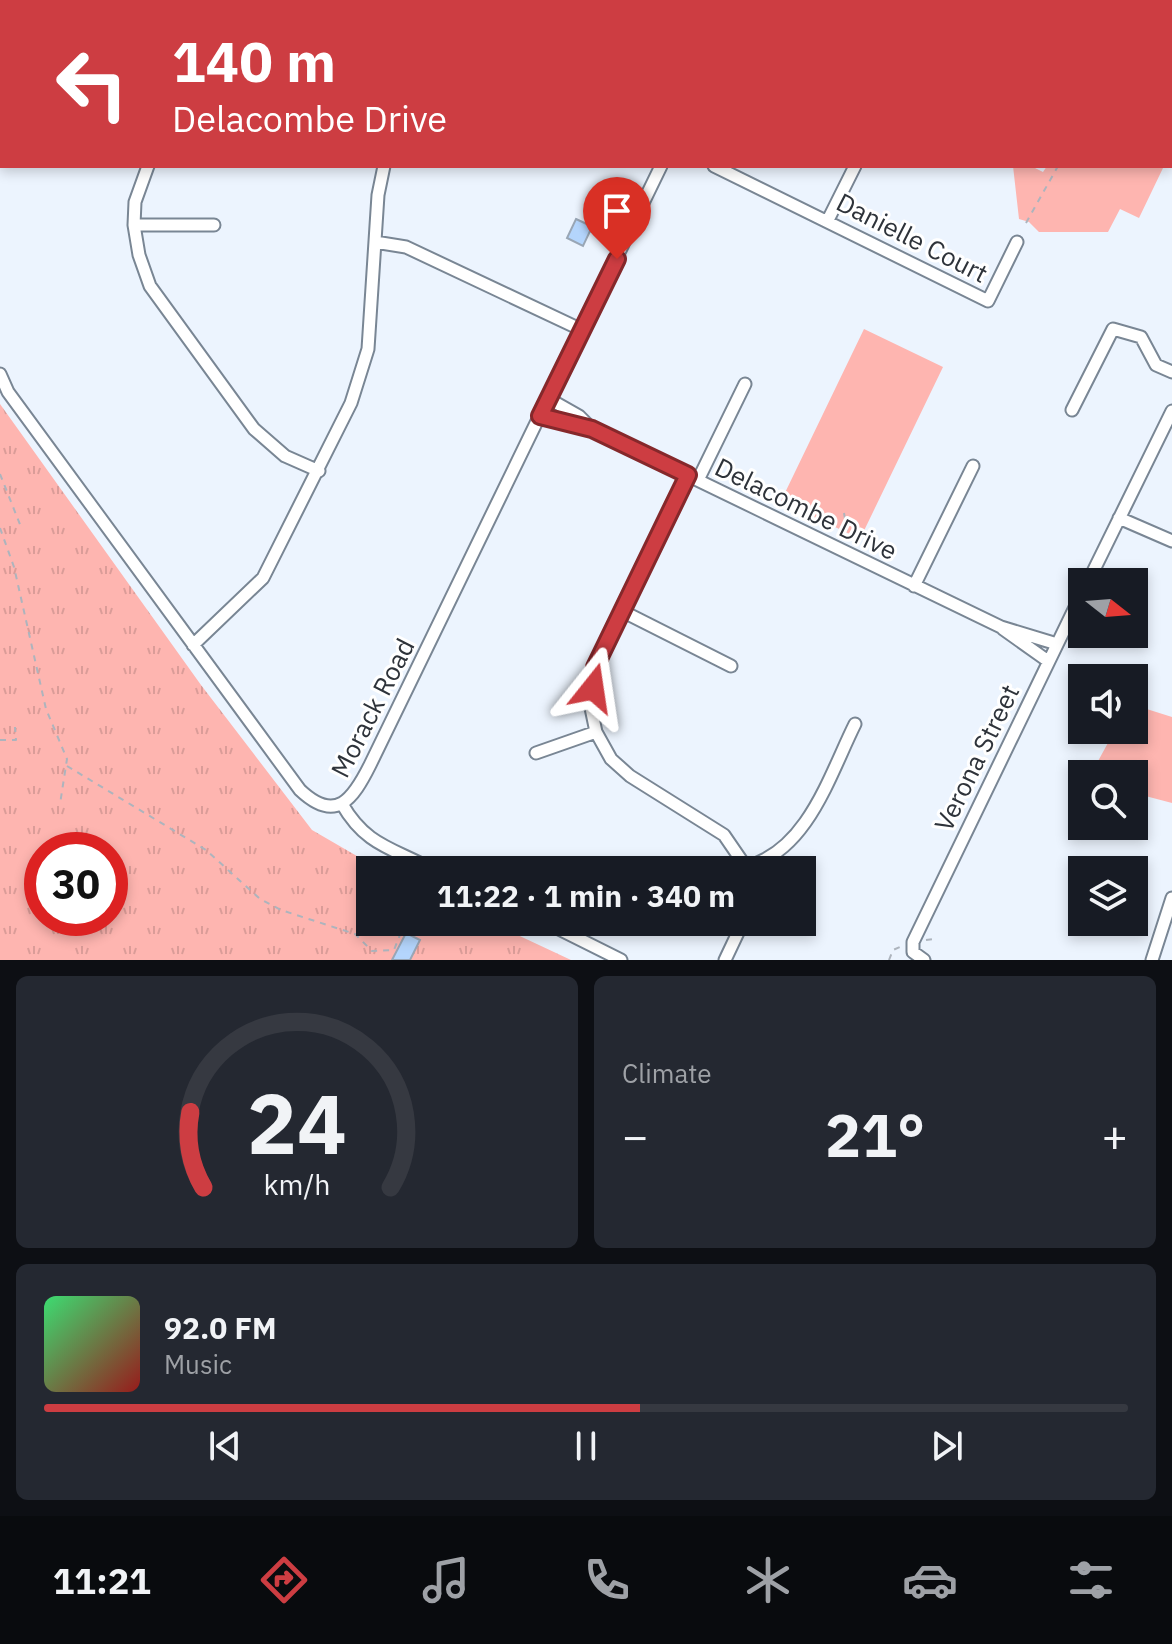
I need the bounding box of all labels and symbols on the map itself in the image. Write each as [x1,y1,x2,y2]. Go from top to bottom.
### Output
pin [583,177,651,259]
street label: Danielle Court [831,184,994,290]
street label: Delacombe Drive [710,449,903,567]
north arrow [1068,568,1148,648]
street label: Morack Road [323,632,422,783]
position arrow [551,646,635,730]
street label: Verona Street [926,678,1026,837]
speed limit sign: 30 [24,832,128,936]

